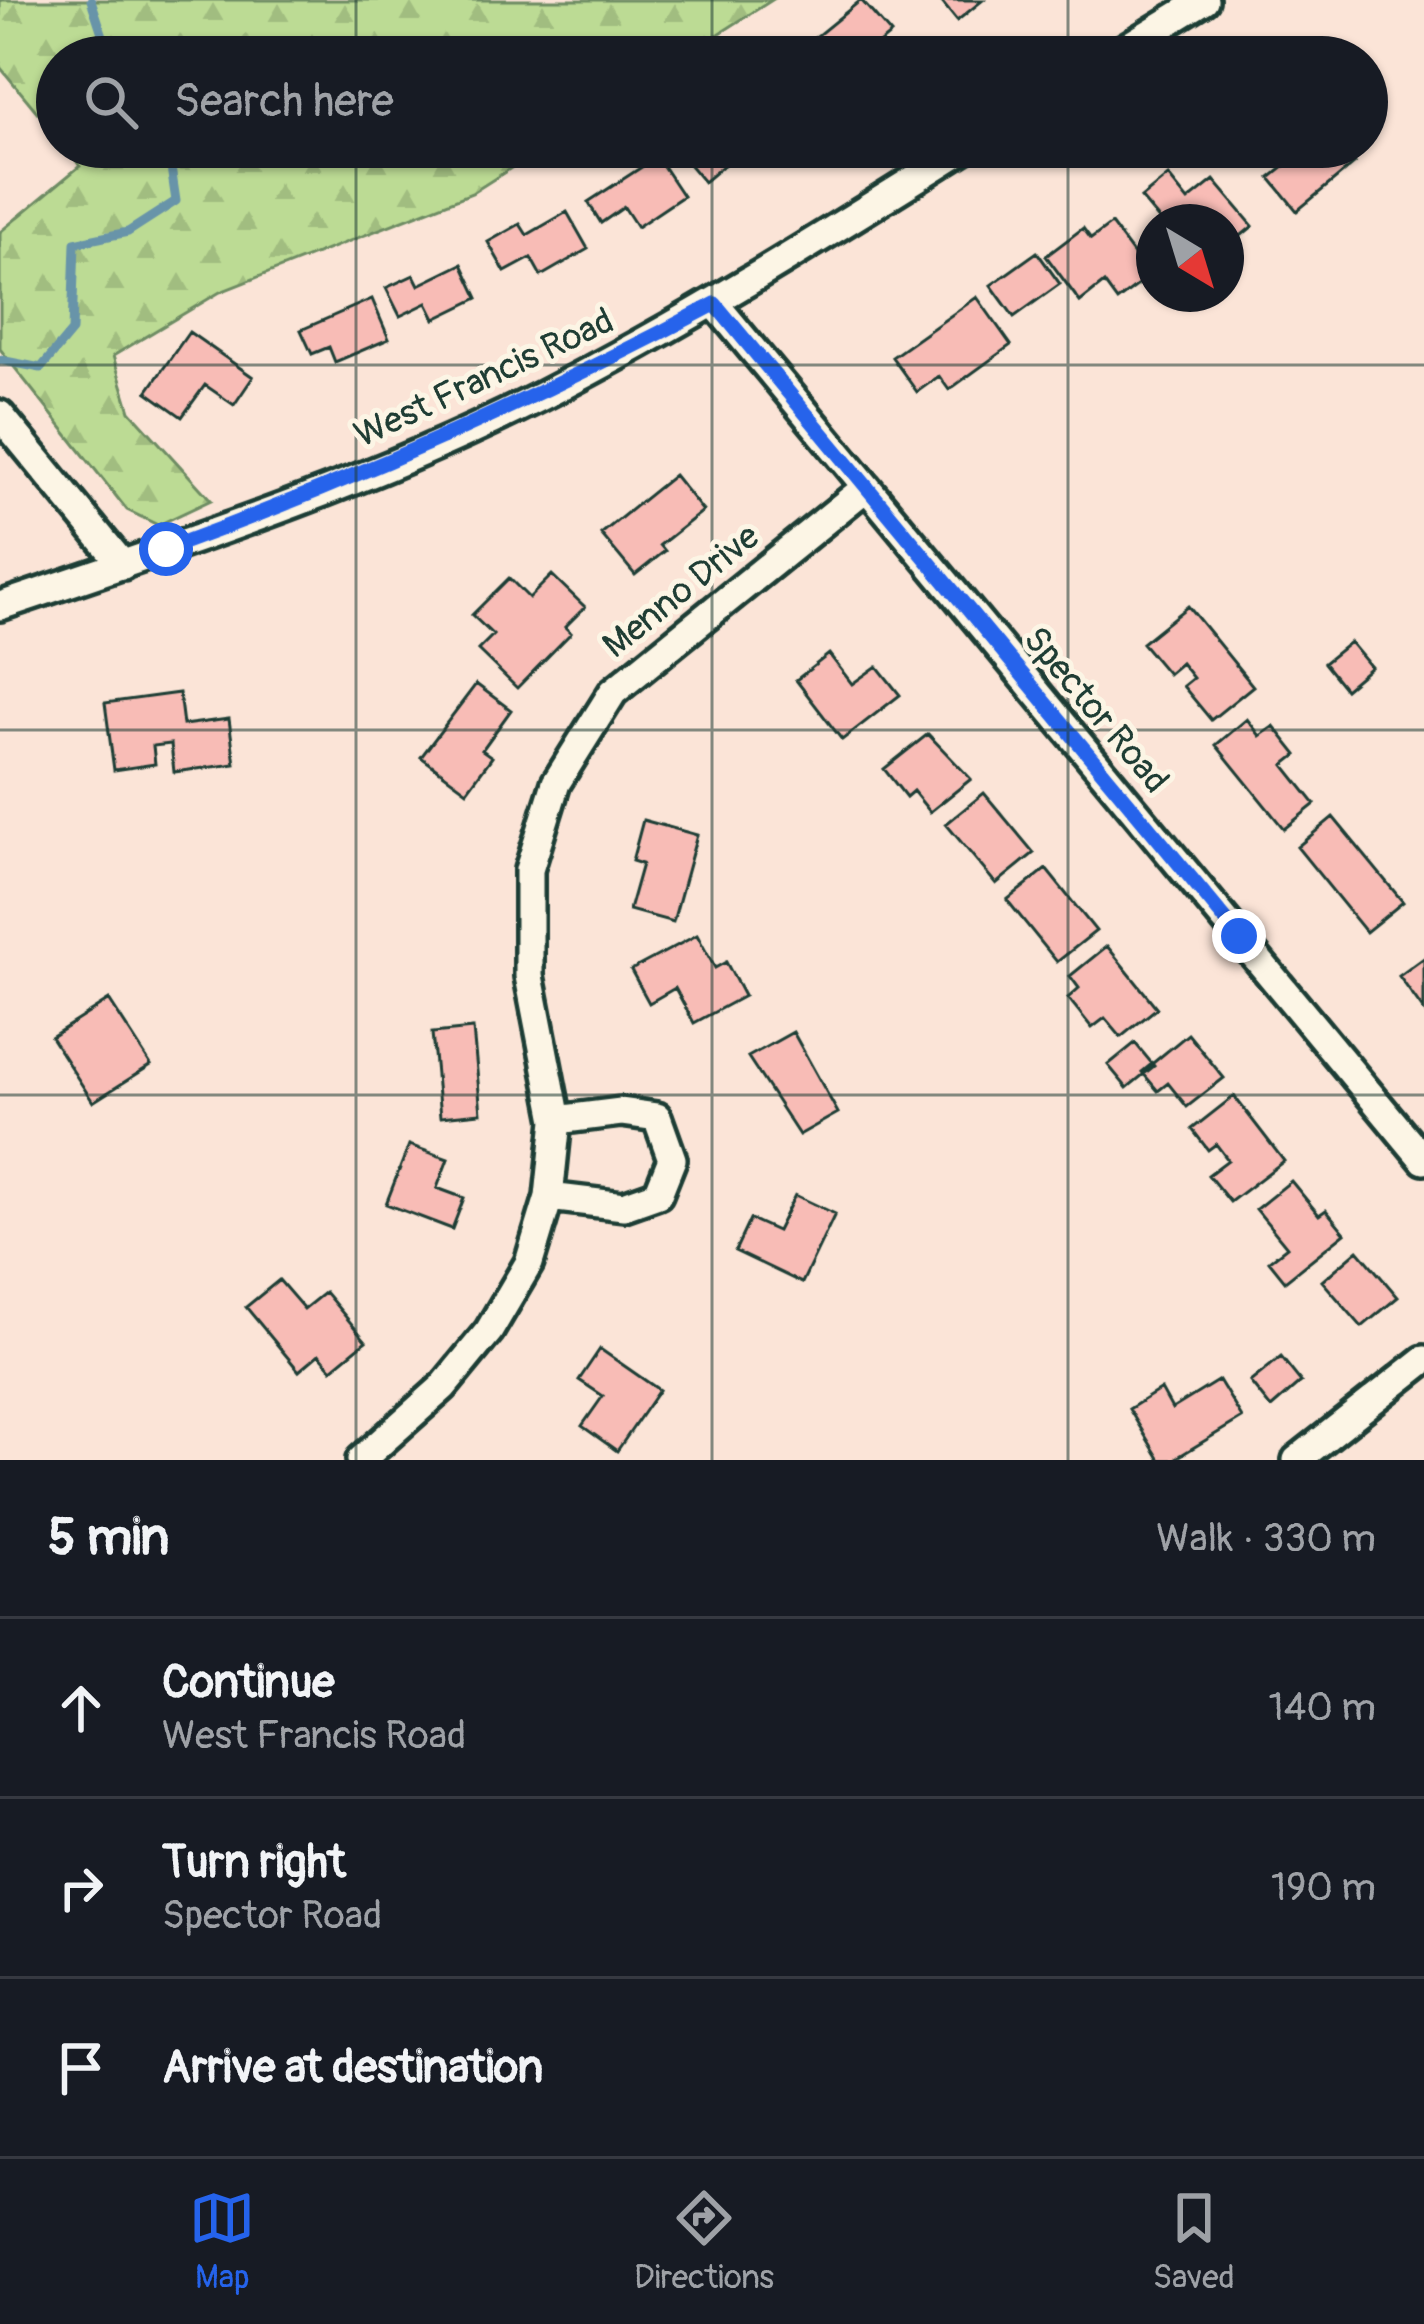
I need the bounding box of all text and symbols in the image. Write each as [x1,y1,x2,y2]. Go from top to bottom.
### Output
search box [36,36,1388,168]
icon: search [78,69,144,135]
text: Search here [174,74,394,130]
north arrow [1136,204,1244,312]
street label: West Francis Road [347,298,621,458]
street label: Menno Drive [594,514,769,668]
route start [139,522,193,576]
street label: Spector Road [1013,618,1179,802]
route end [1212,909,1266,963]
text: 5 min [48,1506,169,1570]
text: Walk · 330 m [1156,1514,1376,1563]
text: Continue [162,1655,335,1711]
icon: ahead [48,1675,114,1741]
text: 140 m [1268,1683,1376,1732]
text: West Francis Road [162,1711,466,1760]
text: Turn right [162,1835,346,1891]
icon: right [48,1855,114,1921]
text: 190 m [1271,1863,1376,1912]
text: Spector Road [162,1891,382,1940]
icon: arrive [48,2035,114,2101]
text: Arrive at destination [162,2040,543,2096]
tab: Map [189,2185,255,2298]
tab: Directions [634,2185,774,2298]
tab: Saved [1153,2185,1235,2298]

